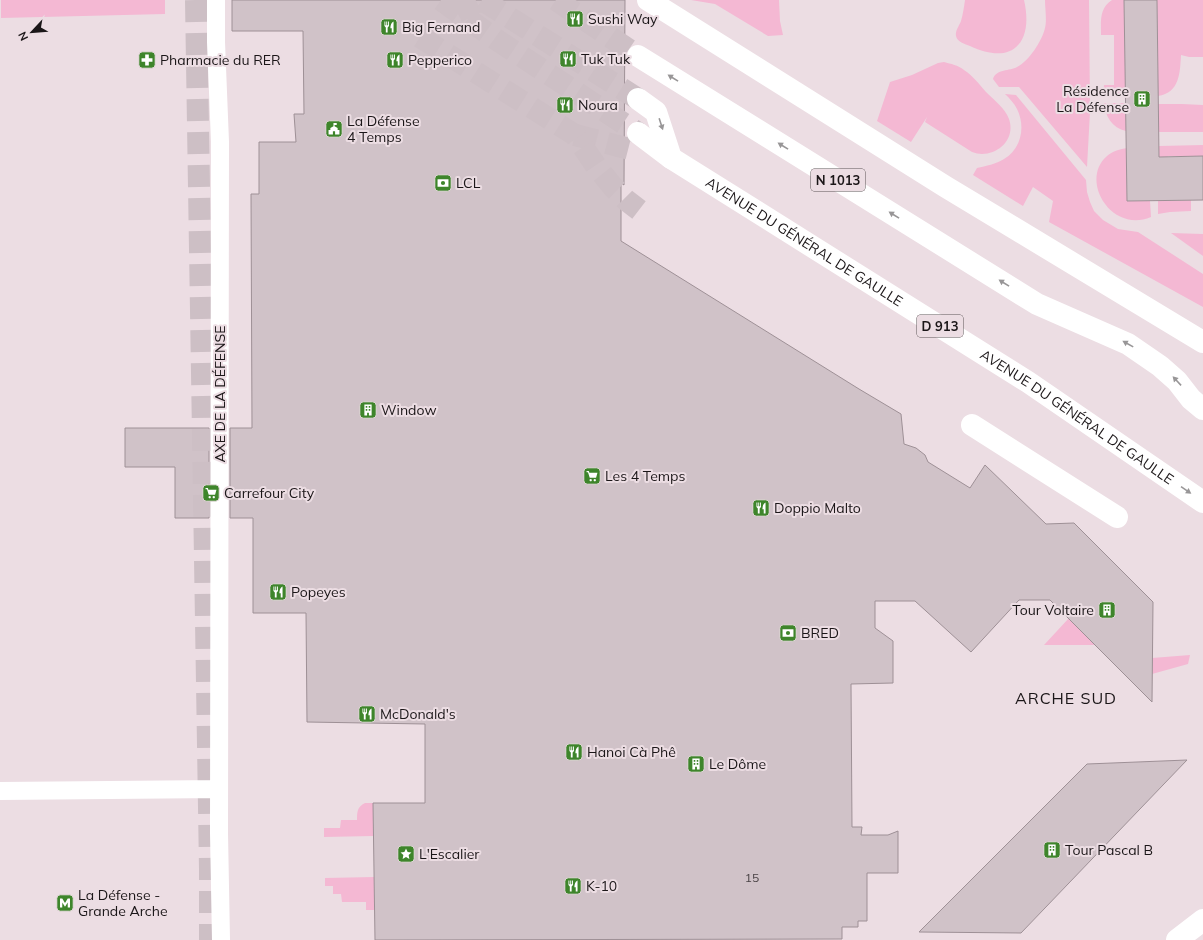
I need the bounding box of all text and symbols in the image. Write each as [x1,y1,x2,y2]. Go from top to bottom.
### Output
restaurant icon: Sushi Way [565,9,585,29]
place label: Sushi Way [588,10,658,28]
north arrow [12,12,52,52]
restaurant icon: Big Fernand [379,17,399,37]
place label: Big Fernand [402,18,480,36]
text: N [15,30,31,43]
restaurant icon: Tuk Tuk [558,49,578,69]
pharmacy icon: Pharmacie du RER [137,50,157,70]
restaurant icon: Pepperico [385,50,405,70]
place label: Tuk Tuk [581,50,631,68]
place label: Pharmacie du RER [160,51,281,69]
place label: Pepperico [408,51,472,69]
one-way arrow [667,74,679,81]
place label: Résidence La Défense [1056,82,1129,116]
building icon: Résidence La Défense [1132,89,1152,109]
restaurant icon: Noura [555,95,575,115]
place label: Noura [578,96,618,114]
place label: La Défense 4 Temps [347,112,420,146]
public building icon: La Défense 4 Temps [324,119,344,139]
one-way arrow [658,119,664,131]
one-way arrow [777,143,789,150]
road number: N 1013 [811,169,865,191]
bank icon: LCL [433,173,453,193]
street label: AVENUE DU GÉNÉRAL DE GAULLE [702,173,906,310]
place label: LCL [456,174,481,192]
one-way arrow [888,211,900,218]
one-way arrow [998,280,1010,287]
road number: D 913 [917,315,963,337]
street label: AXE DE LA DÉFENSE [211,326,229,462]
one-way arrow [1122,341,1134,348]
street label: AVENUE DU GÉNÉRAL DE GAULLE [977,345,1177,488]
one-way arrow [1172,376,1181,386]
building icon: Window [358,400,378,420]
place label: Window [381,401,437,419]
supermarket icon: Les 4 Temps [582,466,602,486]
place label: Les 4 Temps [605,467,686,485]
supermarket icon: Carrefour City [201,483,221,503]
place label: Carrefour City [224,484,315,502]
one-way arrow [1181,486,1192,494]
restaurant icon: Doppio Malto [751,498,771,518]
place label: Doppio Malto [774,499,861,517]
restaurant icon: Popeyes [268,582,288,602]
place label: Popeyes [291,583,346,601]
building icon: Tour Voltaire [1097,600,1117,620]
place label: Tour Voltaire [1012,601,1094,619]
bank icon: BRED [778,623,798,643]
place label: BRED [801,624,839,642]
district label: ARCHE SUD [1015,688,1117,708]
restaurant icon: McDonald's [357,704,377,724]
place label: McDonald's [380,705,456,723]
restaurant icon: Hanoi Cà Phê [564,742,584,762]
place label: Hanoi Cà Phê [587,743,676,761]
building icon: Le Dôme [686,754,706,774]
place label: Le Dôme [709,755,766,773]
building icon: Tour Pascal B [1042,840,1062,860]
place label: Tour Pascal B [1065,841,1153,859]
place icon: L'Escalier [396,844,416,864]
place label: L'Escalier [419,845,480,863]
house number: 15 [745,870,759,885]
restaurant icon: K-10 [563,876,583,896]
place label: K-10 [586,877,617,895]
place label: La Défense - Grande Arche [78,886,168,920]
metro station icon: La Défense - Grande Arche [55,893,75,913]

